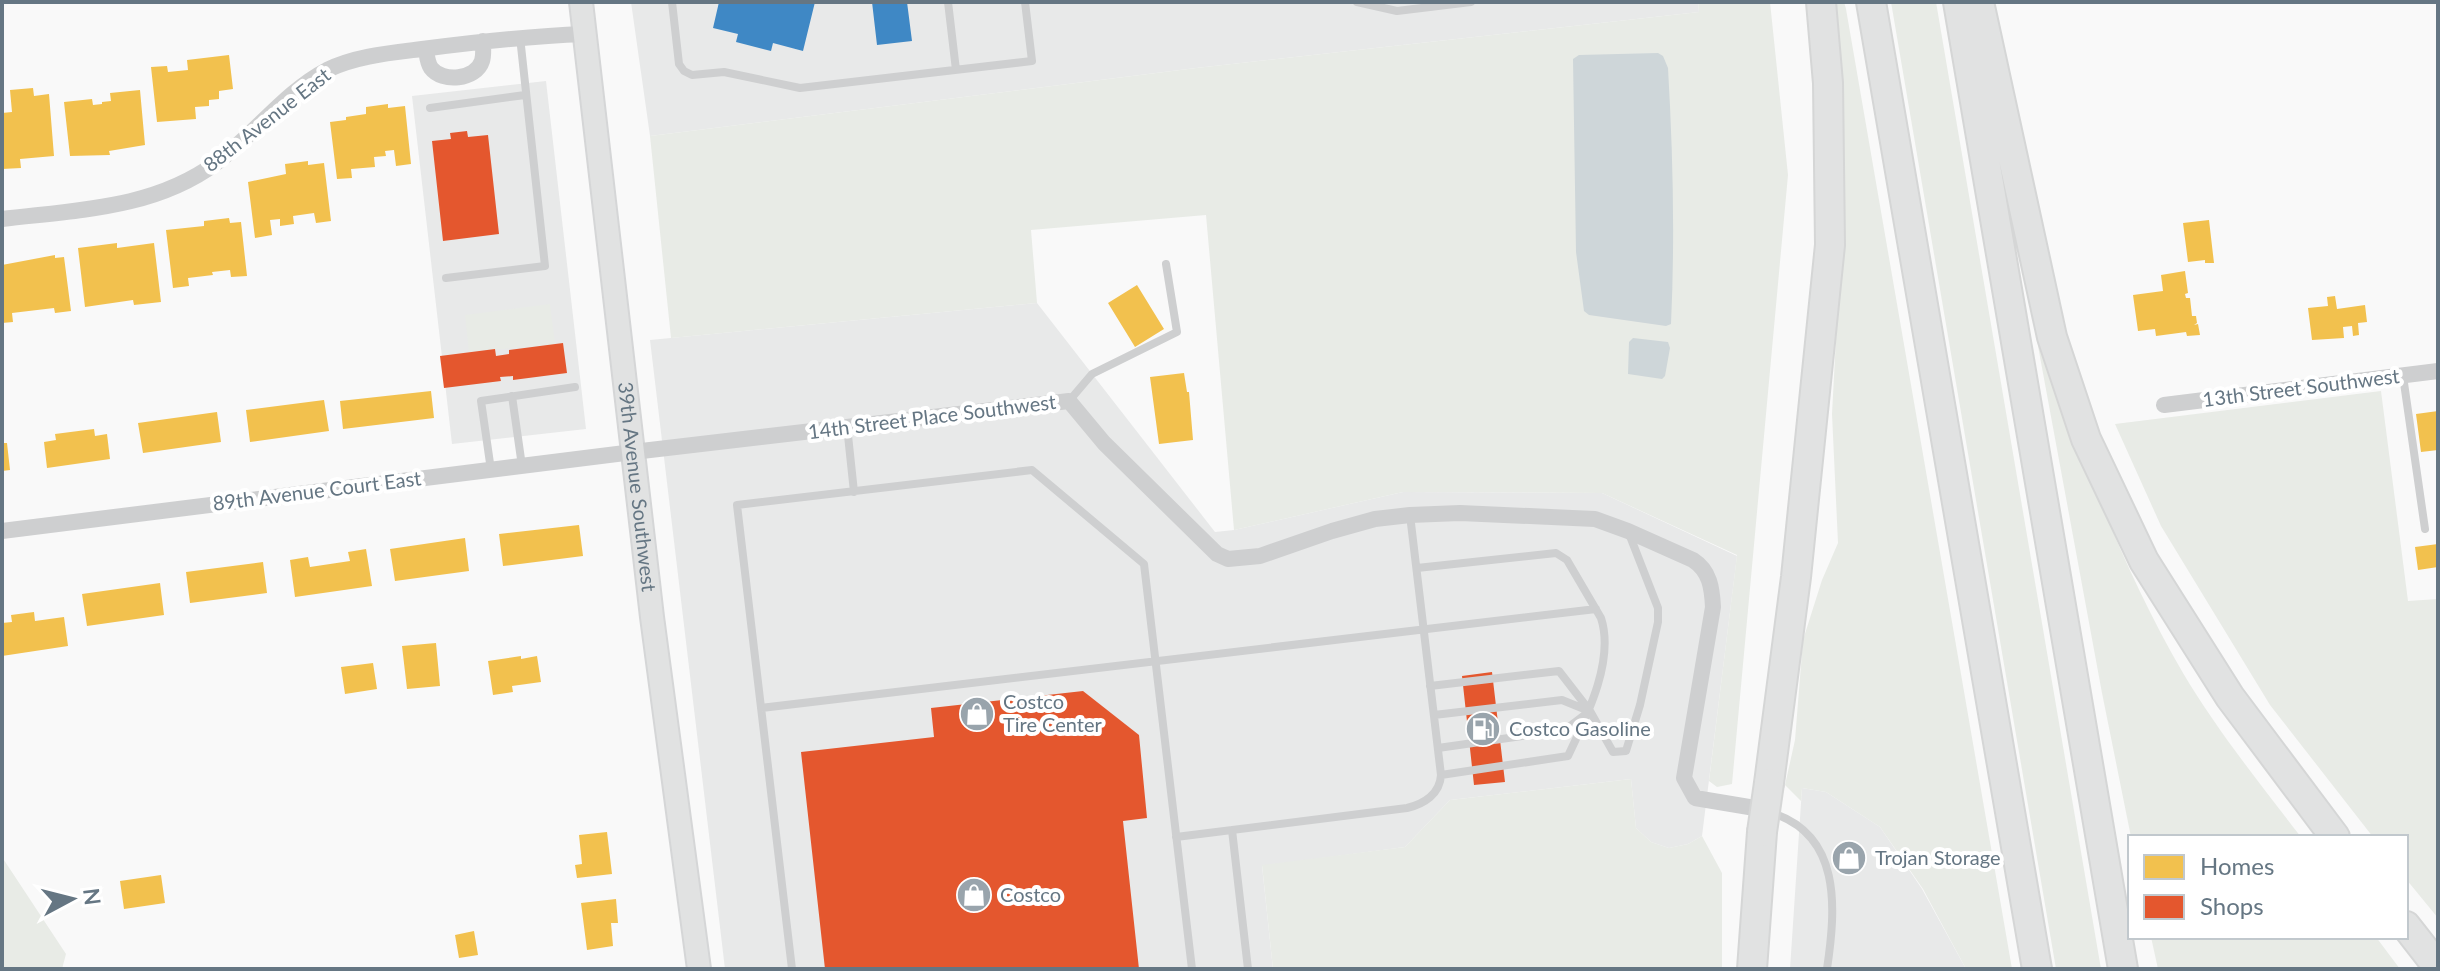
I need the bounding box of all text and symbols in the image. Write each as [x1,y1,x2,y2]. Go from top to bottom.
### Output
street label: 88th Avenue East [198,62,335,176]
street label: 13th Street Southwest [2201,363,2401,411]
street label: 39th Avenue Southwest [614,381,662,593]
street label: 14th Street Place Southwest [807,389,1057,443]
street label: 89th Avenue Court East [211,465,422,515]
place label: Costco Tire Center [1003,689,1103,736]
shop icon: Costco Tire Center [958,695,996,733]
fuel station icon: Costco Gasoline [1464,710,1502,748]
place label: Costco Gasoline [1509,716,1651,740]
legend [2128,835,2408,939]
shop icon: Trojan Storage [1830,839,1868,877]
place label: Trojan Storage [1875,845,2001,869]
text: Homes [2200,851,2274,880]
north arrow [32,859,112,939]
shop icon: Costco [955,876,993,914]
place label: Costco [1000,882,1061,906]
text: N [78,886,107,907]
text: Shops [2200,891,2264,920]

